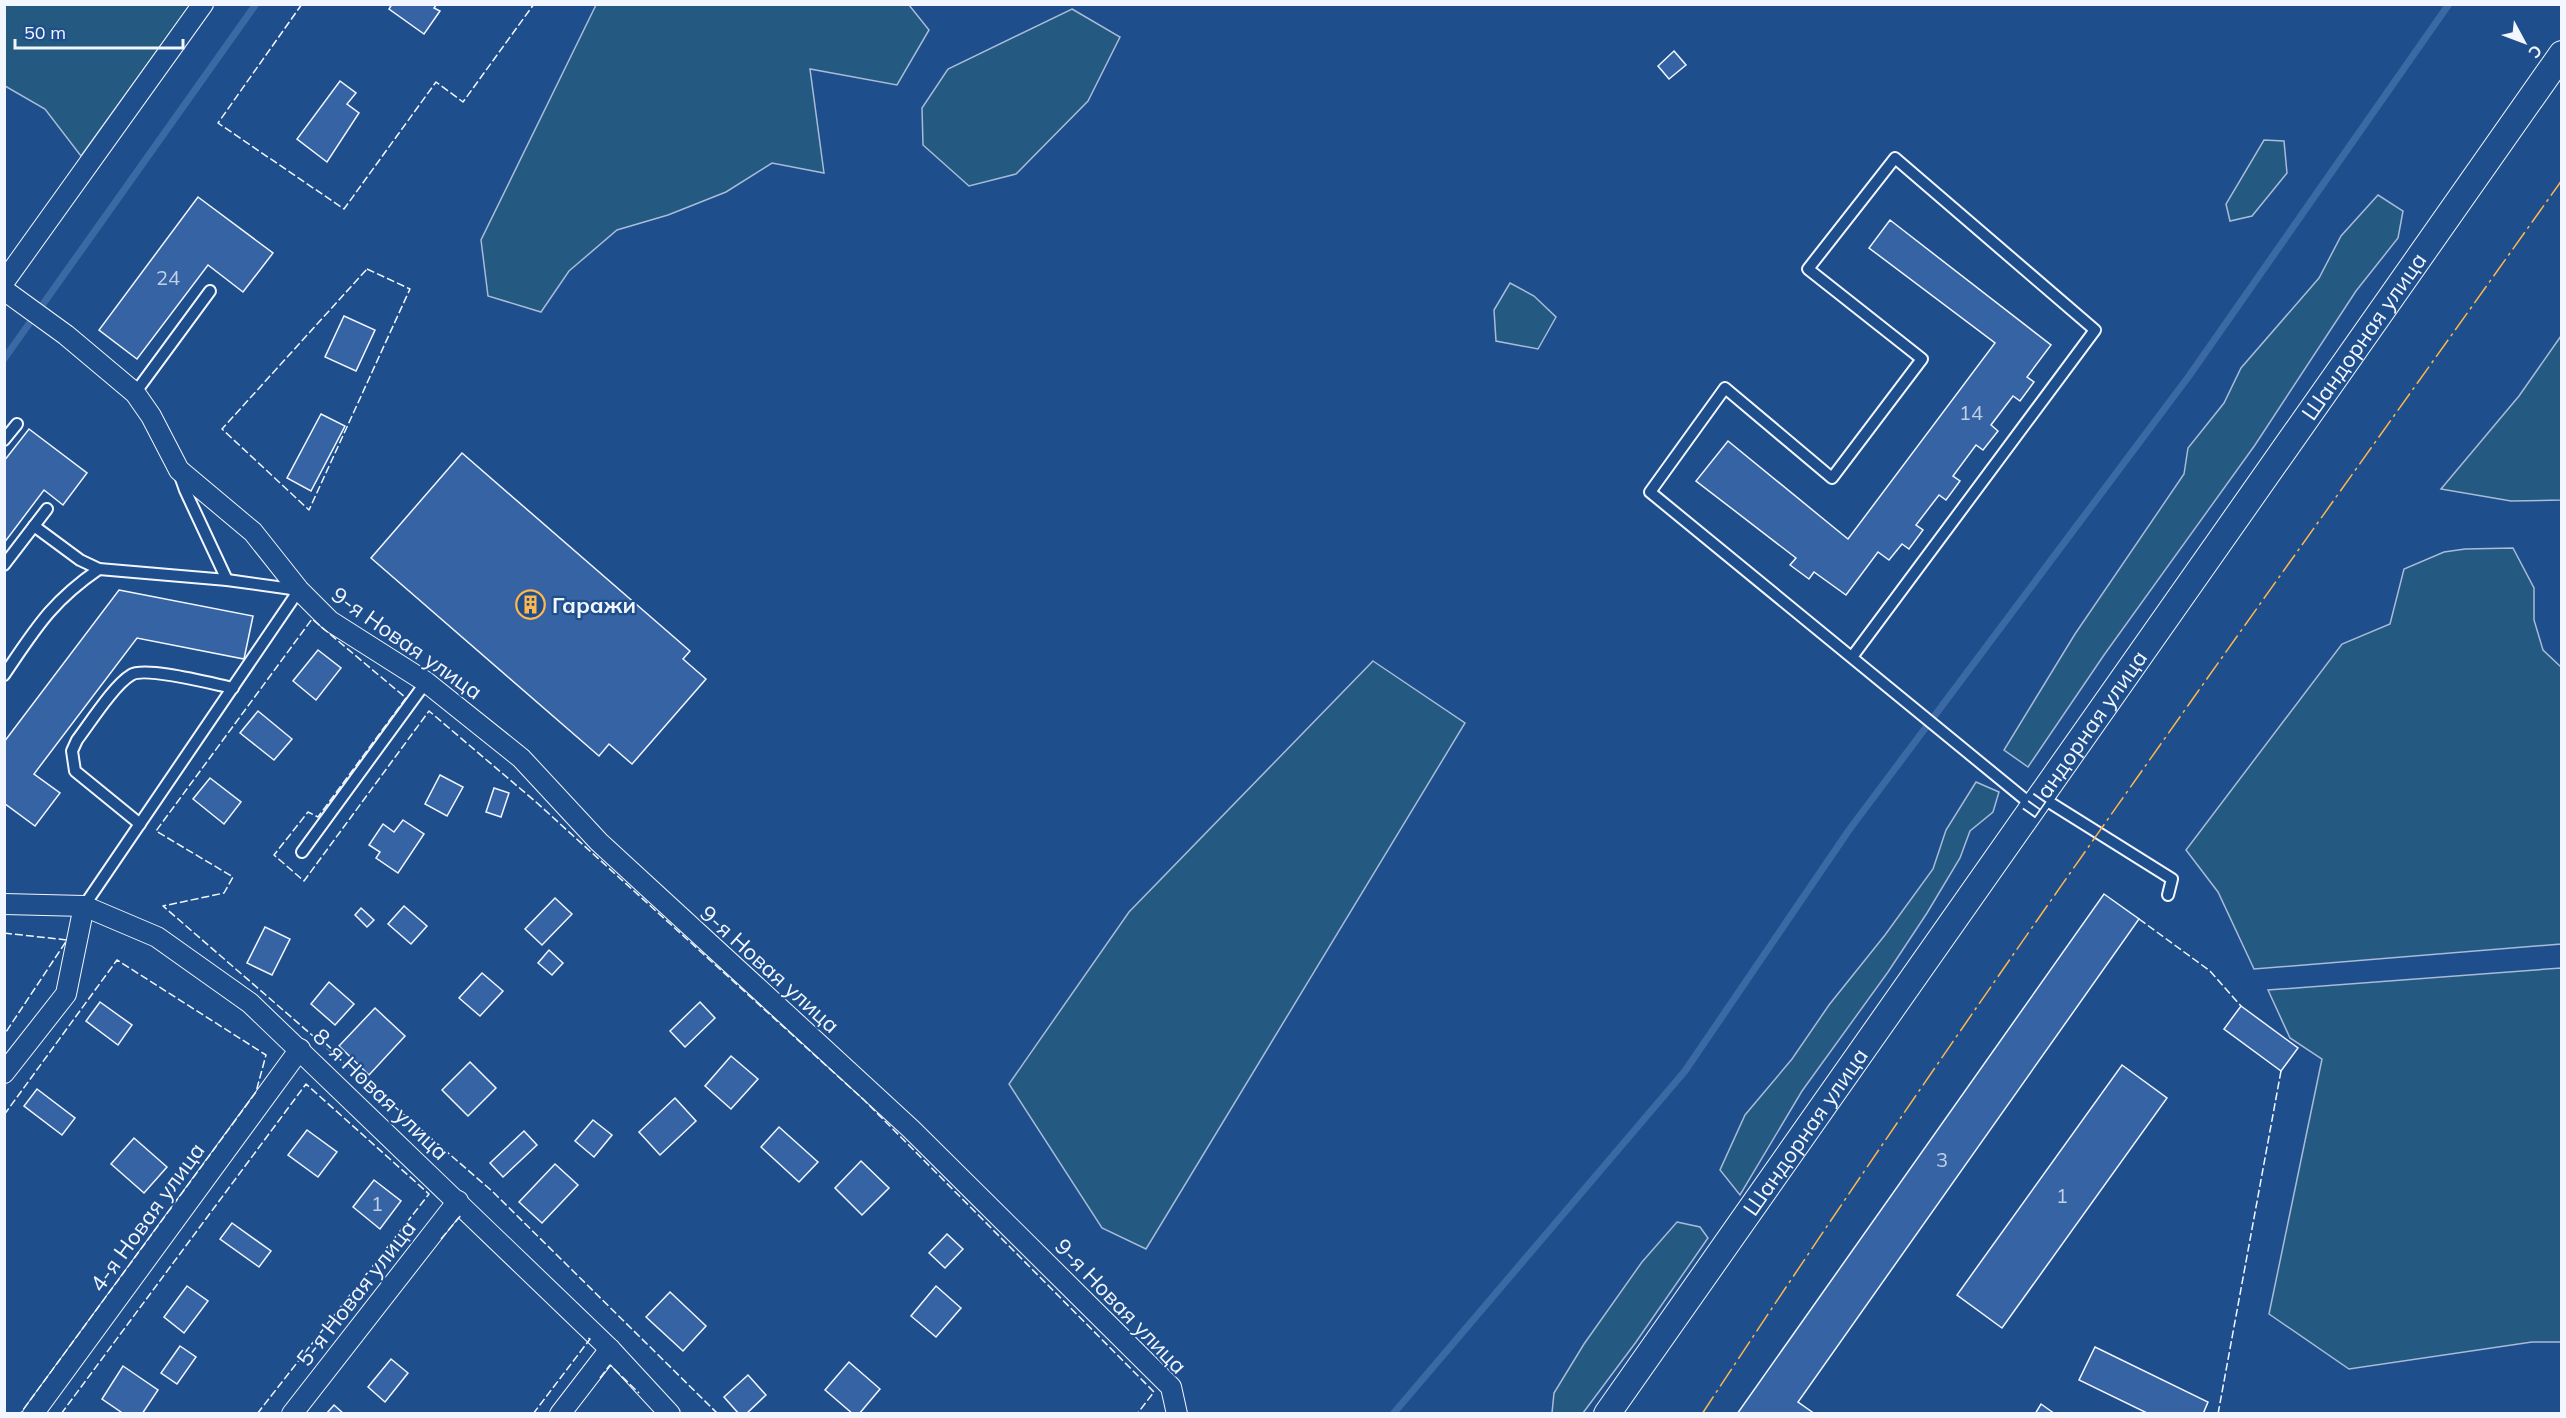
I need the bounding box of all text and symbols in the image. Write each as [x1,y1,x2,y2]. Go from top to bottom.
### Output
scale bar [15,12,183,50]
north arrow [2494,12,2554,72]
text: 50 m [24,21,66,44]
text: С [2524,41,2546,63]
street label: Шандорная улица [2295,247,2432,425]
house number: 24 [156,265,180,290]
house number: 14 [1959,400,1983,425]
street label: 9-я Новая улица [326,581,488,705]
building icon: Гаражи [515,589,547,621]
place label: Гаражи [552,591,636,619]
street label: Шандорная улица [2016,645,2153,823]
street label: 9-я Новая улица [695,899,845,1039]
street label: 8-я Новая улица [307,1022,455,1166]
street label: Шандорная улица [1737,1042,1874,1221]
street label: 4-я Новая улица [83,1137,211,1297]
house number: 3 [1936,1147,1948,1172]
house number: 1 [2056,1183,2068,1208]
house number: 1 [371,1191,383,1216]
street label: 5-я Новая улица [290,1214,422,1372]
street label: 9-я Новая улица [1049,1232,1193,1380]

